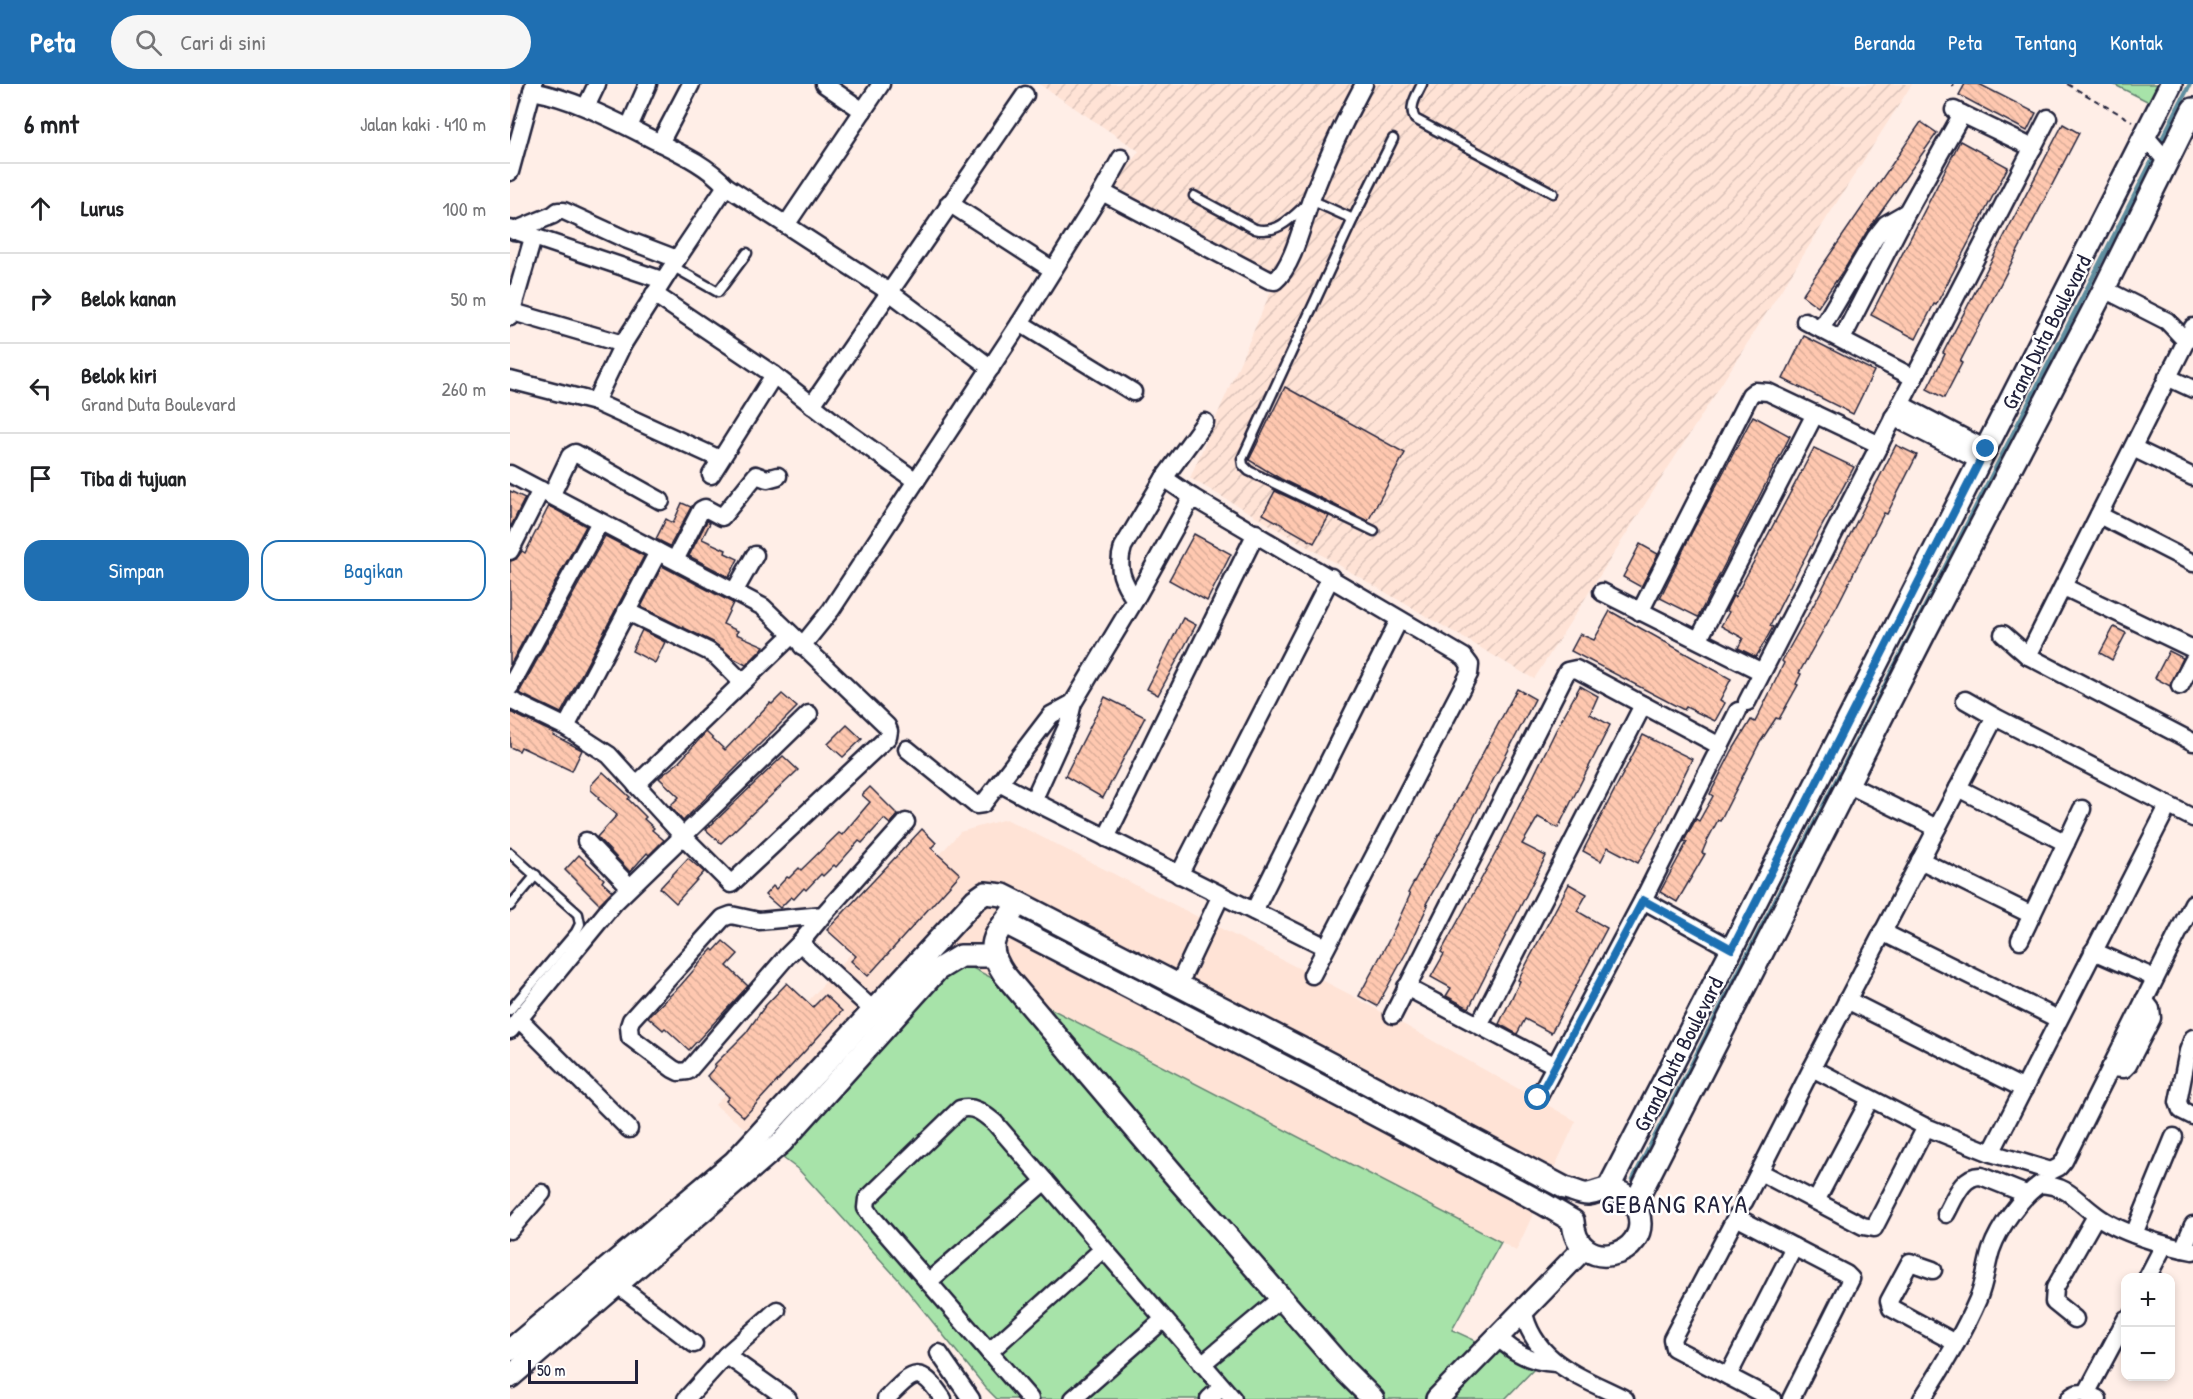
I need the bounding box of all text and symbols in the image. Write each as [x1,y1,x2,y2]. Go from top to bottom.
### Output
search box [111,15,531,69]
text: Peta [30,23,75,61]
icon: search [132,26,165,59]
text: Cari di sini [180,27,266,57]
text: Beranda [1854,28,1915,57]
text: Peta [1948,28,1982,57]
text: Tentang [2015,28,2077,57]
text: Kontak [2110,28,2163,57]
text: 6 mnt [24,106,79,141]
text: Jalan kaki · 410 m [360,110,486,137]
icon: ahead [24,192,57,225]
text: Lurus [81,193,124,223]
text: 100 m [443,195,486,222]
street label: Grand Duta Boulevard [1994,249,2098,414]
icon: right [24,282,57,315]
text: Belok kanan [81,283,176,313]
text: 50 m [450,285,486,312]
text: Belok kiri [81,360,157,390]
icon: left [24,372,57,405]
text: 260 m [442,375,486,402]
text: Grand Duta Boulevard [81,390,235,417]
route end [1972,435,1998,461]
icon: arrive [24,462,57,495]
text: Tiba di tujuan [81,463,186,493]
button: Simpan [24,540,249,601]
button: Bagikan [261,540,486,601]
street label: Grand Duta Boulevard [1626,971,1730,1136]
route start [1524,1084,1550,1110]
district label: GEBANG RAYA [1601,1186,1749,1221]
map controls [2121,1273,2175,1381]
button: + [2121,1273,2175,1327]
button: − [2121,1327,2175,1381]
scale bar [528,1357,638,1384]
text: 50 m [537,1359,566,1381]

